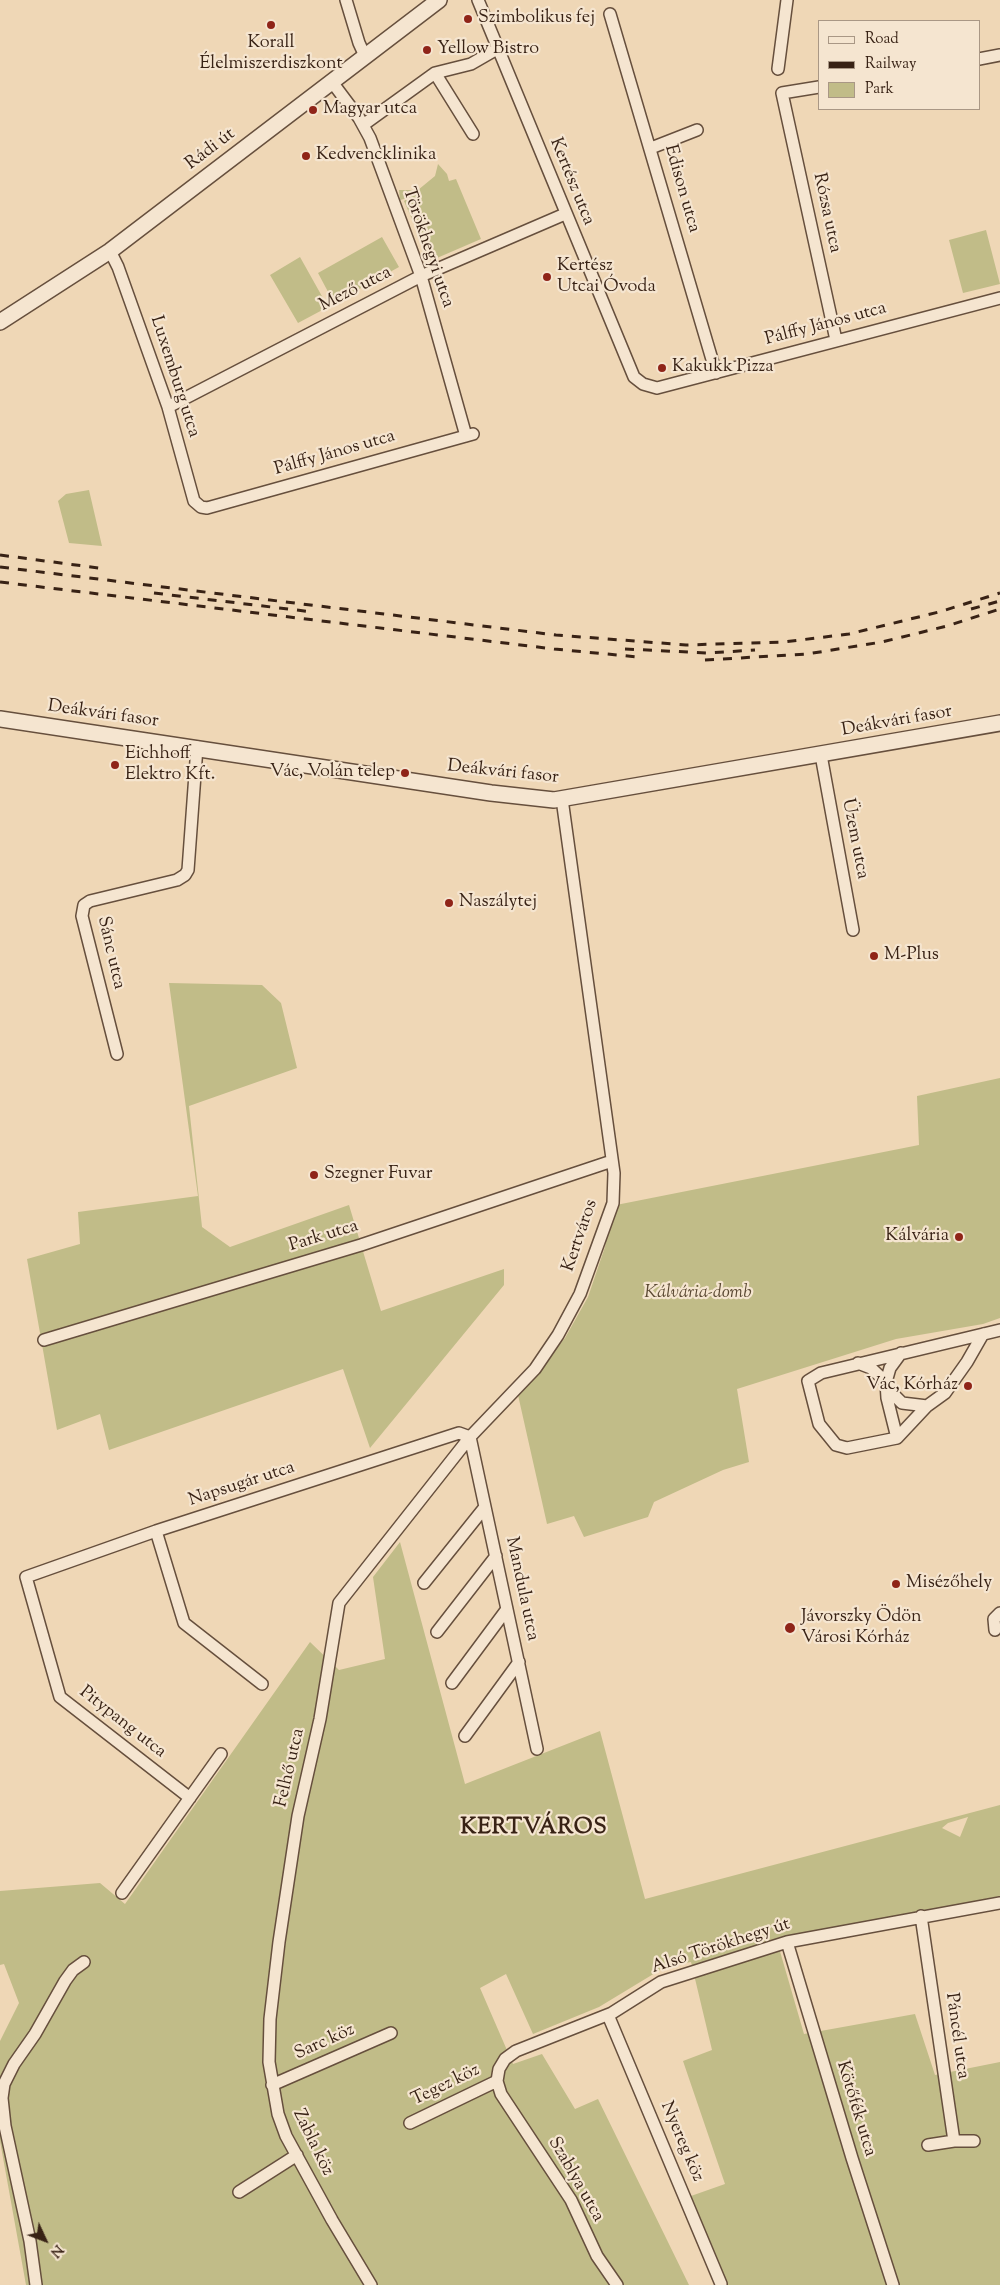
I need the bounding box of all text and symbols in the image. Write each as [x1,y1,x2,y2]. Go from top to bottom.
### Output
place label: Szimbolikus fej [478,8,595,30]
marker: Szimbolikus fej [462,13,474,25]
marker: Korall Élelmiszerdiszkont [265,19,277,31]
legend [818,20,980,110]
text: Road [865,29,899,50]
place label: Korall Élelmiszerdiszkont [199,33,343,76]
place label: Yellow Bistro [437,39,539,61]
marker: Yellow Bistro [421,44,433,56]
text: Railway [865,54,916,75]
text: Park [865,79,894,100]
place label: Magyar utca [323,99,417,121]
marker: Magyar utca [307,104,319,116]
street label: Rádi út [182,124,240,176]
street label: Kertész utca [544,135,598,229]
street label: Edison utca [658,143,704,235]
place label: Kedvencklinika [316,145,436,167]
marker: Kedvencklinika [300,150,312,162]
street label: Rózsa utca [807,171,845,255]
street label: Törökhegyi utca [396,185,458,311]
place label: Kertész Utcai Óvoda [557,256,656,298]
street label: Mező utca [316,263,396,317]
marker: Kertész Utcai Óvoda [541,271,553,283]
street label: Pálffy János utca [763,298,889,352]
street label: Luxemburg utca [144,313,204,441]
place label: Kakukk Pizza [672,357,774,379]
marker: Kakukk Pizza [656,362,668,374]
street label: Pálffy János utca [272,426,398,482]
street label: Deákvári fasor [46,697,160,733]
street label: Deákvári fasor [840,702,954,742]
place label: Eichhoff Elektro Kft. [125,744,215,786]
street label: Deákvári fasor [446,756,560,790]
marker: Eichhoff Elektro Kft. [109,759,121,771]
place label: Vác, Volán telep [270,762,395,784]
marker: Vác, Volán telep [399,767,411,779]
street label: Üzem utca [836,797,872,881]
place label: Naszálytej [459,892,537,914]
marker: Naszálytej [443,897,455,909]
street label: Sánc utca [91,914,129,992]
place label: M-Plus [884,945,939,967]
marker: M-Plus [868,950,880,962]
place label: Szegner Fuvar [324,1164,432,1186]
marker: Szegner Fuvar [308,1169,320,1181]
street label: Kertváros [559,1197,603,1275]
street label: Park utca [287,1216,361,1258]
place label: Kálvária [885,1226,949,1248]
marker: Kálvária [953,1231,965,1243]
park label: Kálvária-domb [644,1283,752,1305]
place label: Vác, Kórház [866,1375,958,1397]
marker: Vác, Kórház [962,1380,974,1392]
street label: Napsugár utca [186,1458,298,1512]
street label: Mandula utca [499,1535,543,1643]
place label: Misézőhely [906,1573,992,1595]
marker: Misézőhely [890,1578,902,1590]
place label: Jávorszky Ödön Városi Kórház [801,1607,922,1650]
marker: Jávorszky Ödön Városi Kórház [783,1621,797,1635]
street label: Pitypang utca [74,1682,170,1764]
street label: Felhő utca [271,1727,311,1809]
district label: KERTVÁROS [459,1816,609,1842]
street label: Alsó Törökhegy út [649,1914,793,1980]
street label: Páncél utca [939,1991,973,2081]
street label: Sarc köz [292,2020,358,2066]
street label: Kötőfék utca [830,2059,880,2159]
street label: Tegez köz [408,2060,484,2112]
street label: Nyereg köz [654,2099,708,2185]
street label: Zabla köz [287,2106,337,2180]
street label: Szablya utca [542,2134,608,2226]
north arrow [20,2215,70,2265]
text: N [45,2239,67,2261]

